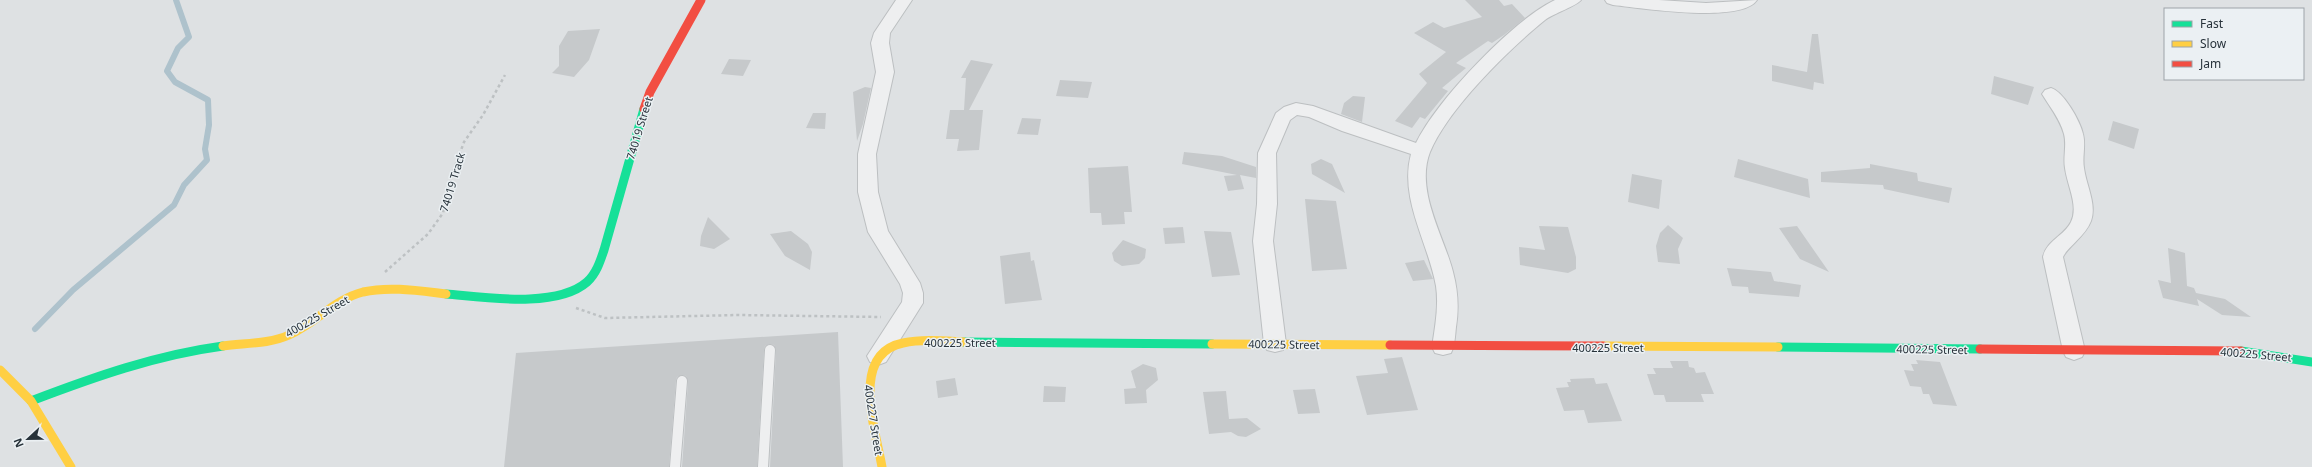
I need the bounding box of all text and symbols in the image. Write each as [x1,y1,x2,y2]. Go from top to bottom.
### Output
legend [2164,8,2304,80]
text: Fast [2200,15,2224,32]
text: Slow [2200,35,2227,52]
text: Jam [2199,55,2221,72]
street label: 74019 Street [622,95,656,161]
street label: 74019 Track [436,150,468,214]
street label: 400225 Street [282,292,352,340]
street label: 400225 Street [924,335,996,350]
street label: 400225 Street [1248,336,1320,352]
street label: 400225 Street [1572,340,1644,355]
street label: 400225 Street [1896,341,1968,357]
street label: 400225 Street [2220,343,2292,365]
street label: 400227 Street [861,384,887,456]
north arrow [8,419,48,459]
text: N [10,436,27,450]

